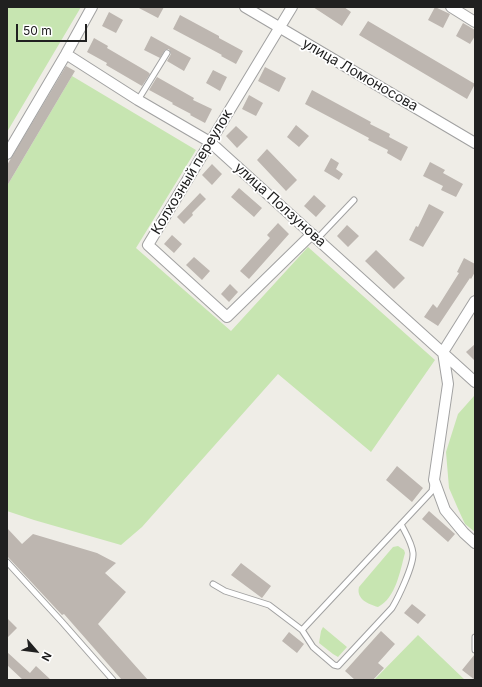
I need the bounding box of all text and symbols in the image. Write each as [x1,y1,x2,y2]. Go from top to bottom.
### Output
scale bar [18,16,89,42]
text: 50 m [23,23,52,38]
street label: улица Ломоносова [299,35,421,115]
street label: Колхозный переулок [148,106,236,238]
street label: улица Ползунова [231,159,329,251]
north arrow [16,631,56,671]
text: N [38,650,55,664]

